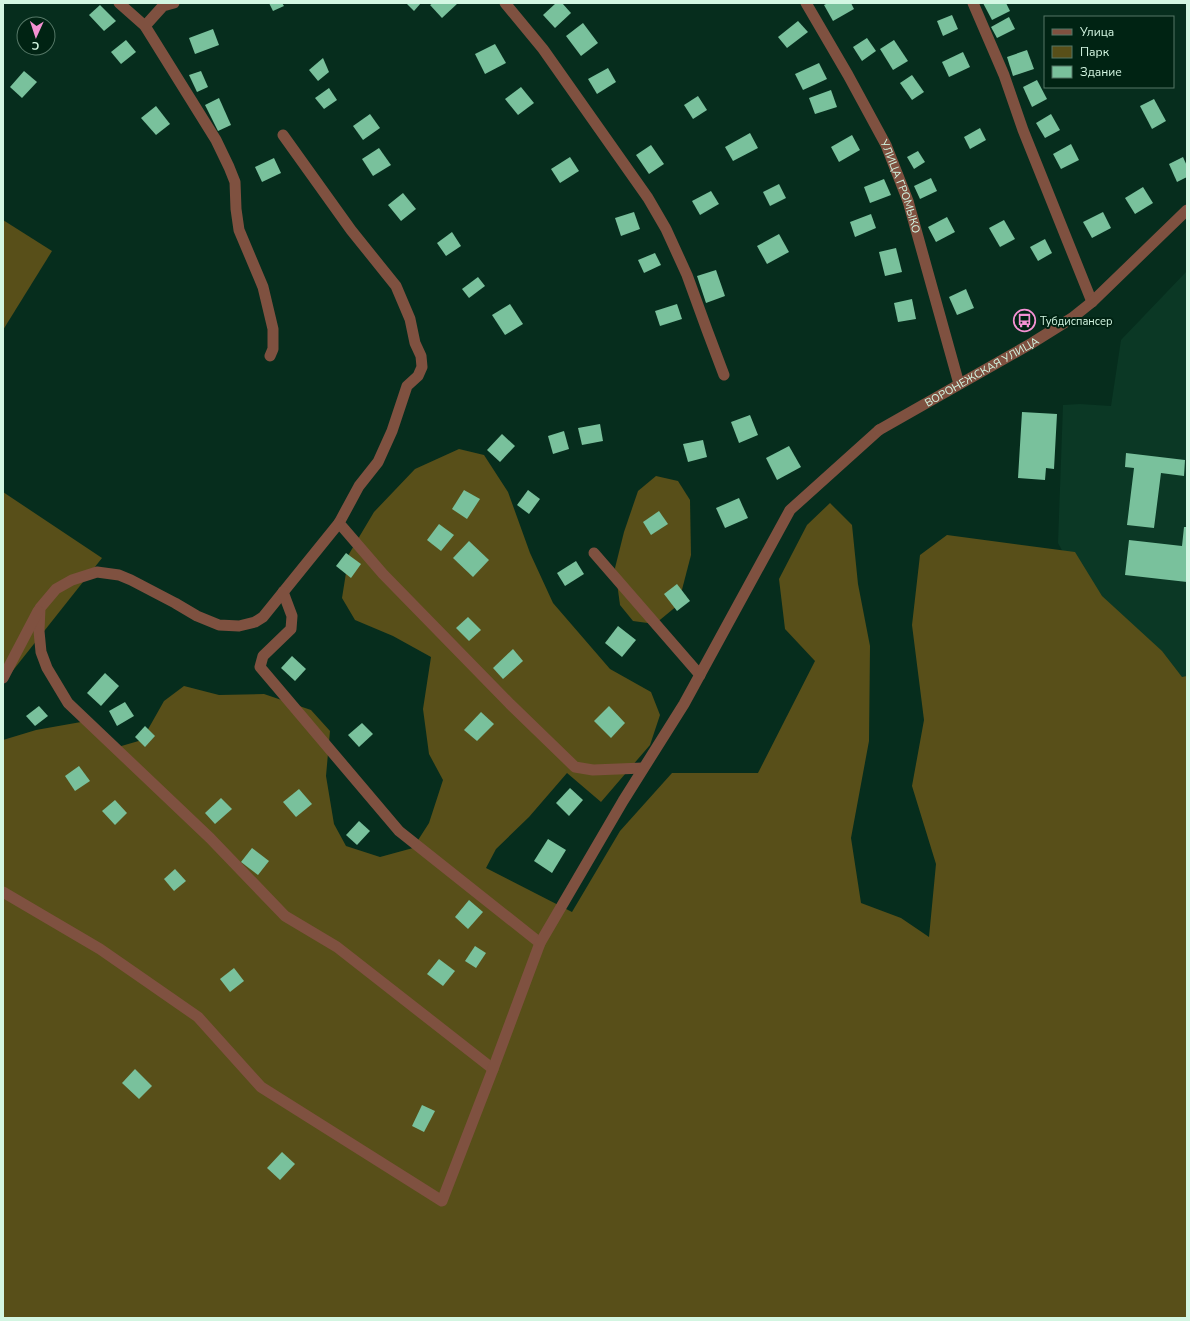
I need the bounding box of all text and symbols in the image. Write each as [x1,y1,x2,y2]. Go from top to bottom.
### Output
north arrow [16,16,56,56]
legend [1044,16,1174,88]
text: Улица [1079,24,1114,40]
text: С [31,38,40,53]
text: Парк [1080,44,1110,60]
text: Здание [1080,64,1122,80]
street label: УЛИЦА ГРОМЫКО [876,136,924,235]
bus stop icon: Тубдиспансер [1012,308,1038,334]
place label: Тубдиспансер [1040,314,1112,329]
street label: ВОРОНЕЖСКАЯ УЛИЦА [922,333,1042,410]

